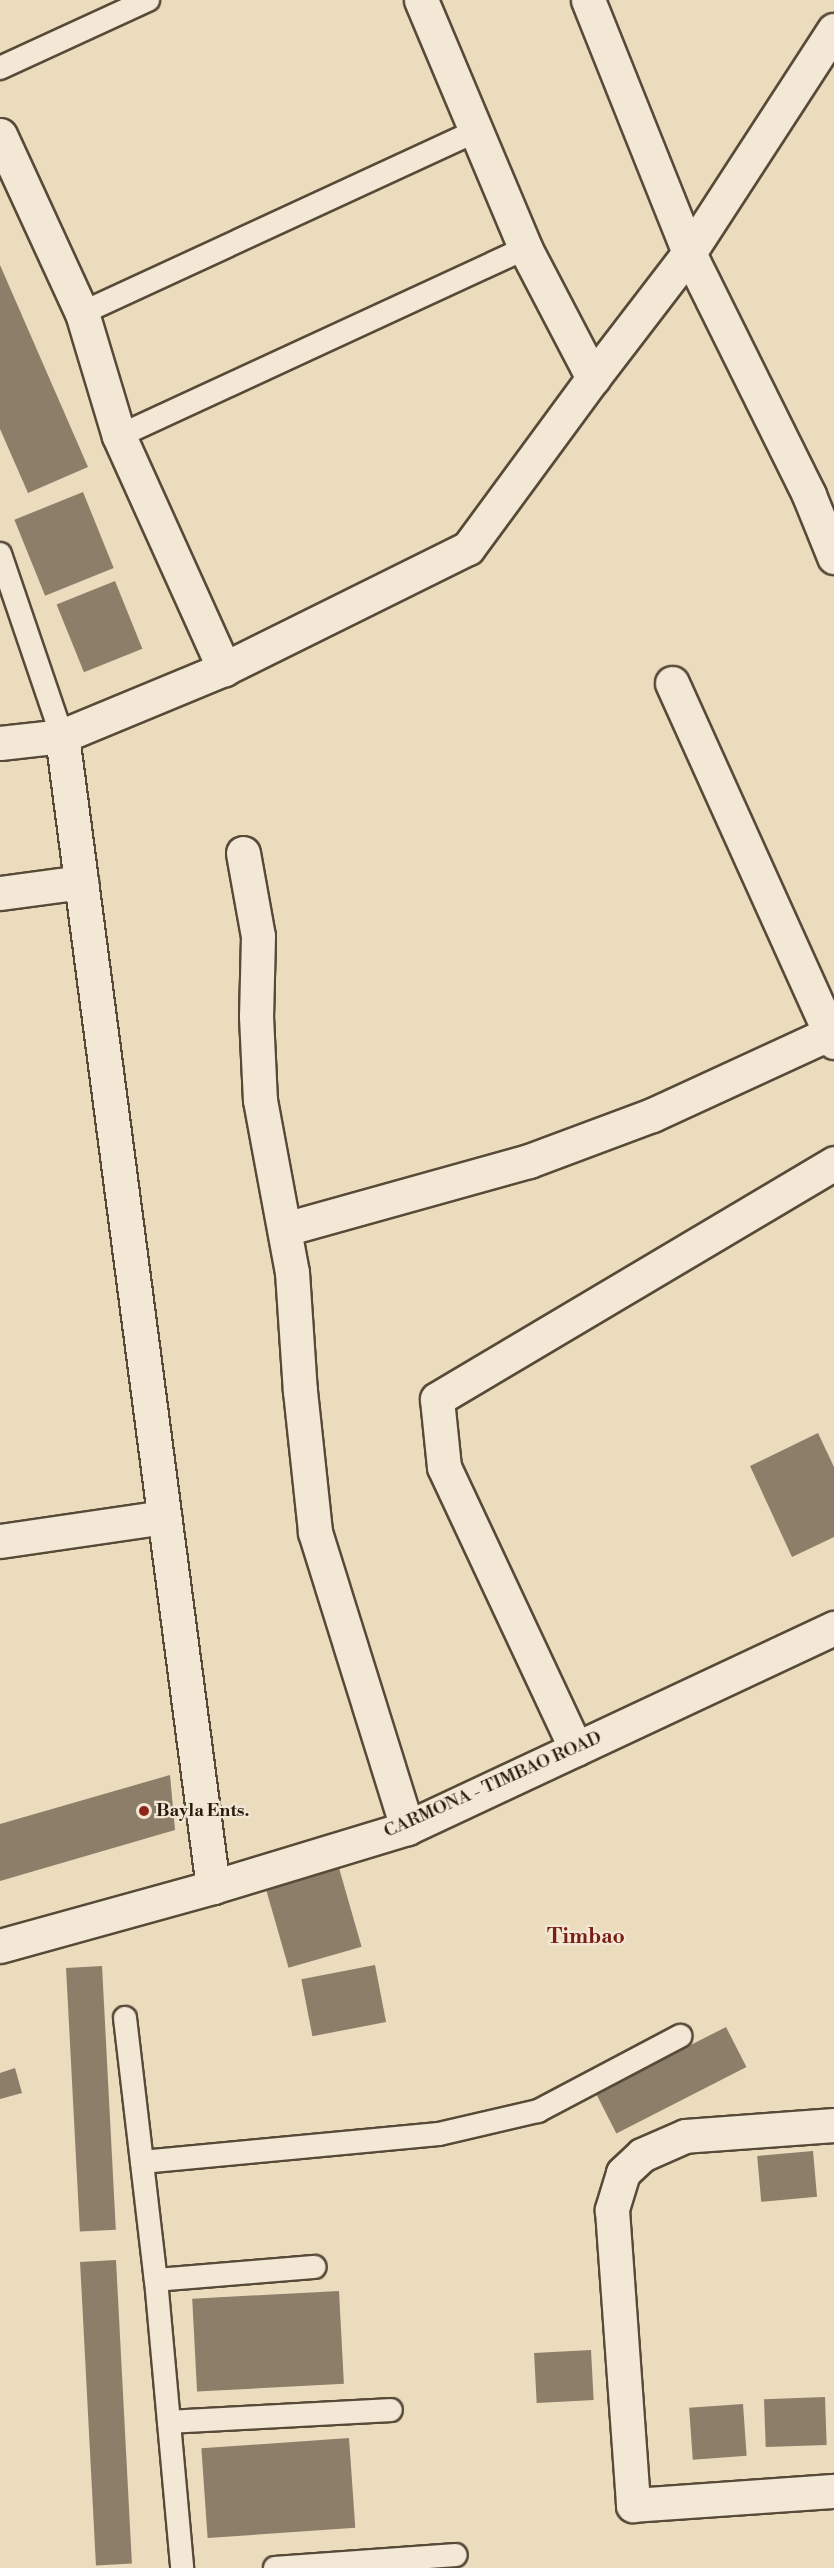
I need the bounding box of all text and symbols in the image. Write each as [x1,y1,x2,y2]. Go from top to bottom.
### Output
street label: CARMONA - TIMBAO ROAD [381,1727,605,1843]
place label: Bayla Ents. [156,1800,249,1822]
marker: Bayla Ents. [137,1804,151,1818]
district label: Timbao [547,1924,625,1950]

